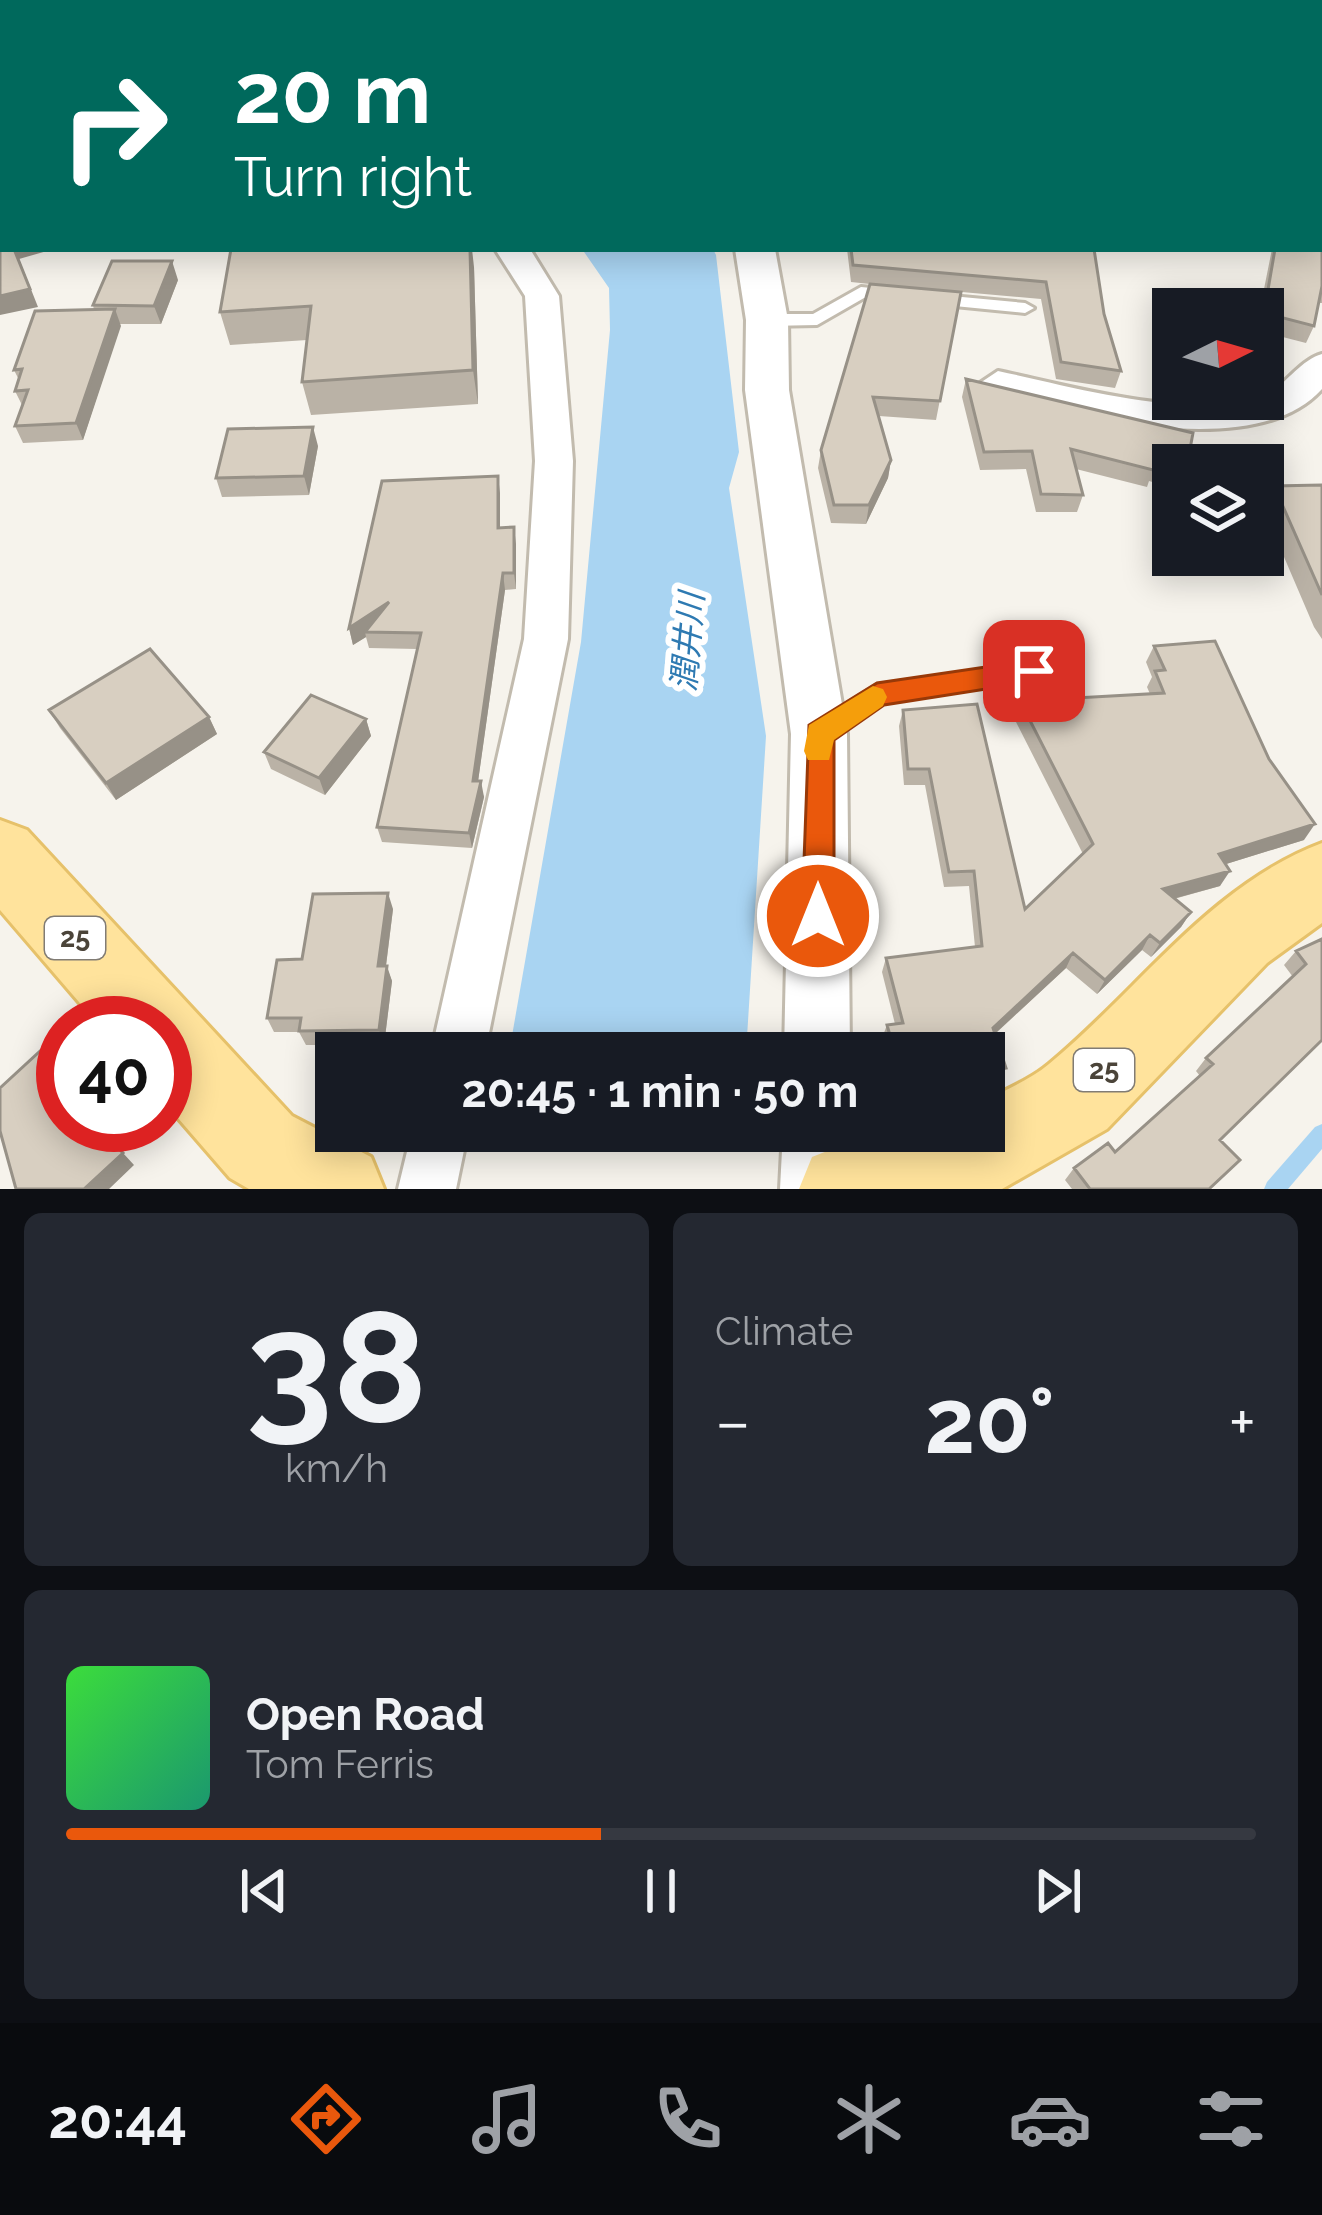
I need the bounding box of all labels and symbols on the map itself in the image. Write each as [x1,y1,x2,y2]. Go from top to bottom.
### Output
north arrow [1152,288,1284,420]
water label: 潤井川 [664,588,711,693]
pin [983,620,1085,722]
position arrow [755,853,881,979]
road number: 25 [45,917,105,959]
speed limit sign: 40 [36,996,192,1152]
road number: 25 [1074,1049,1134,1091]

